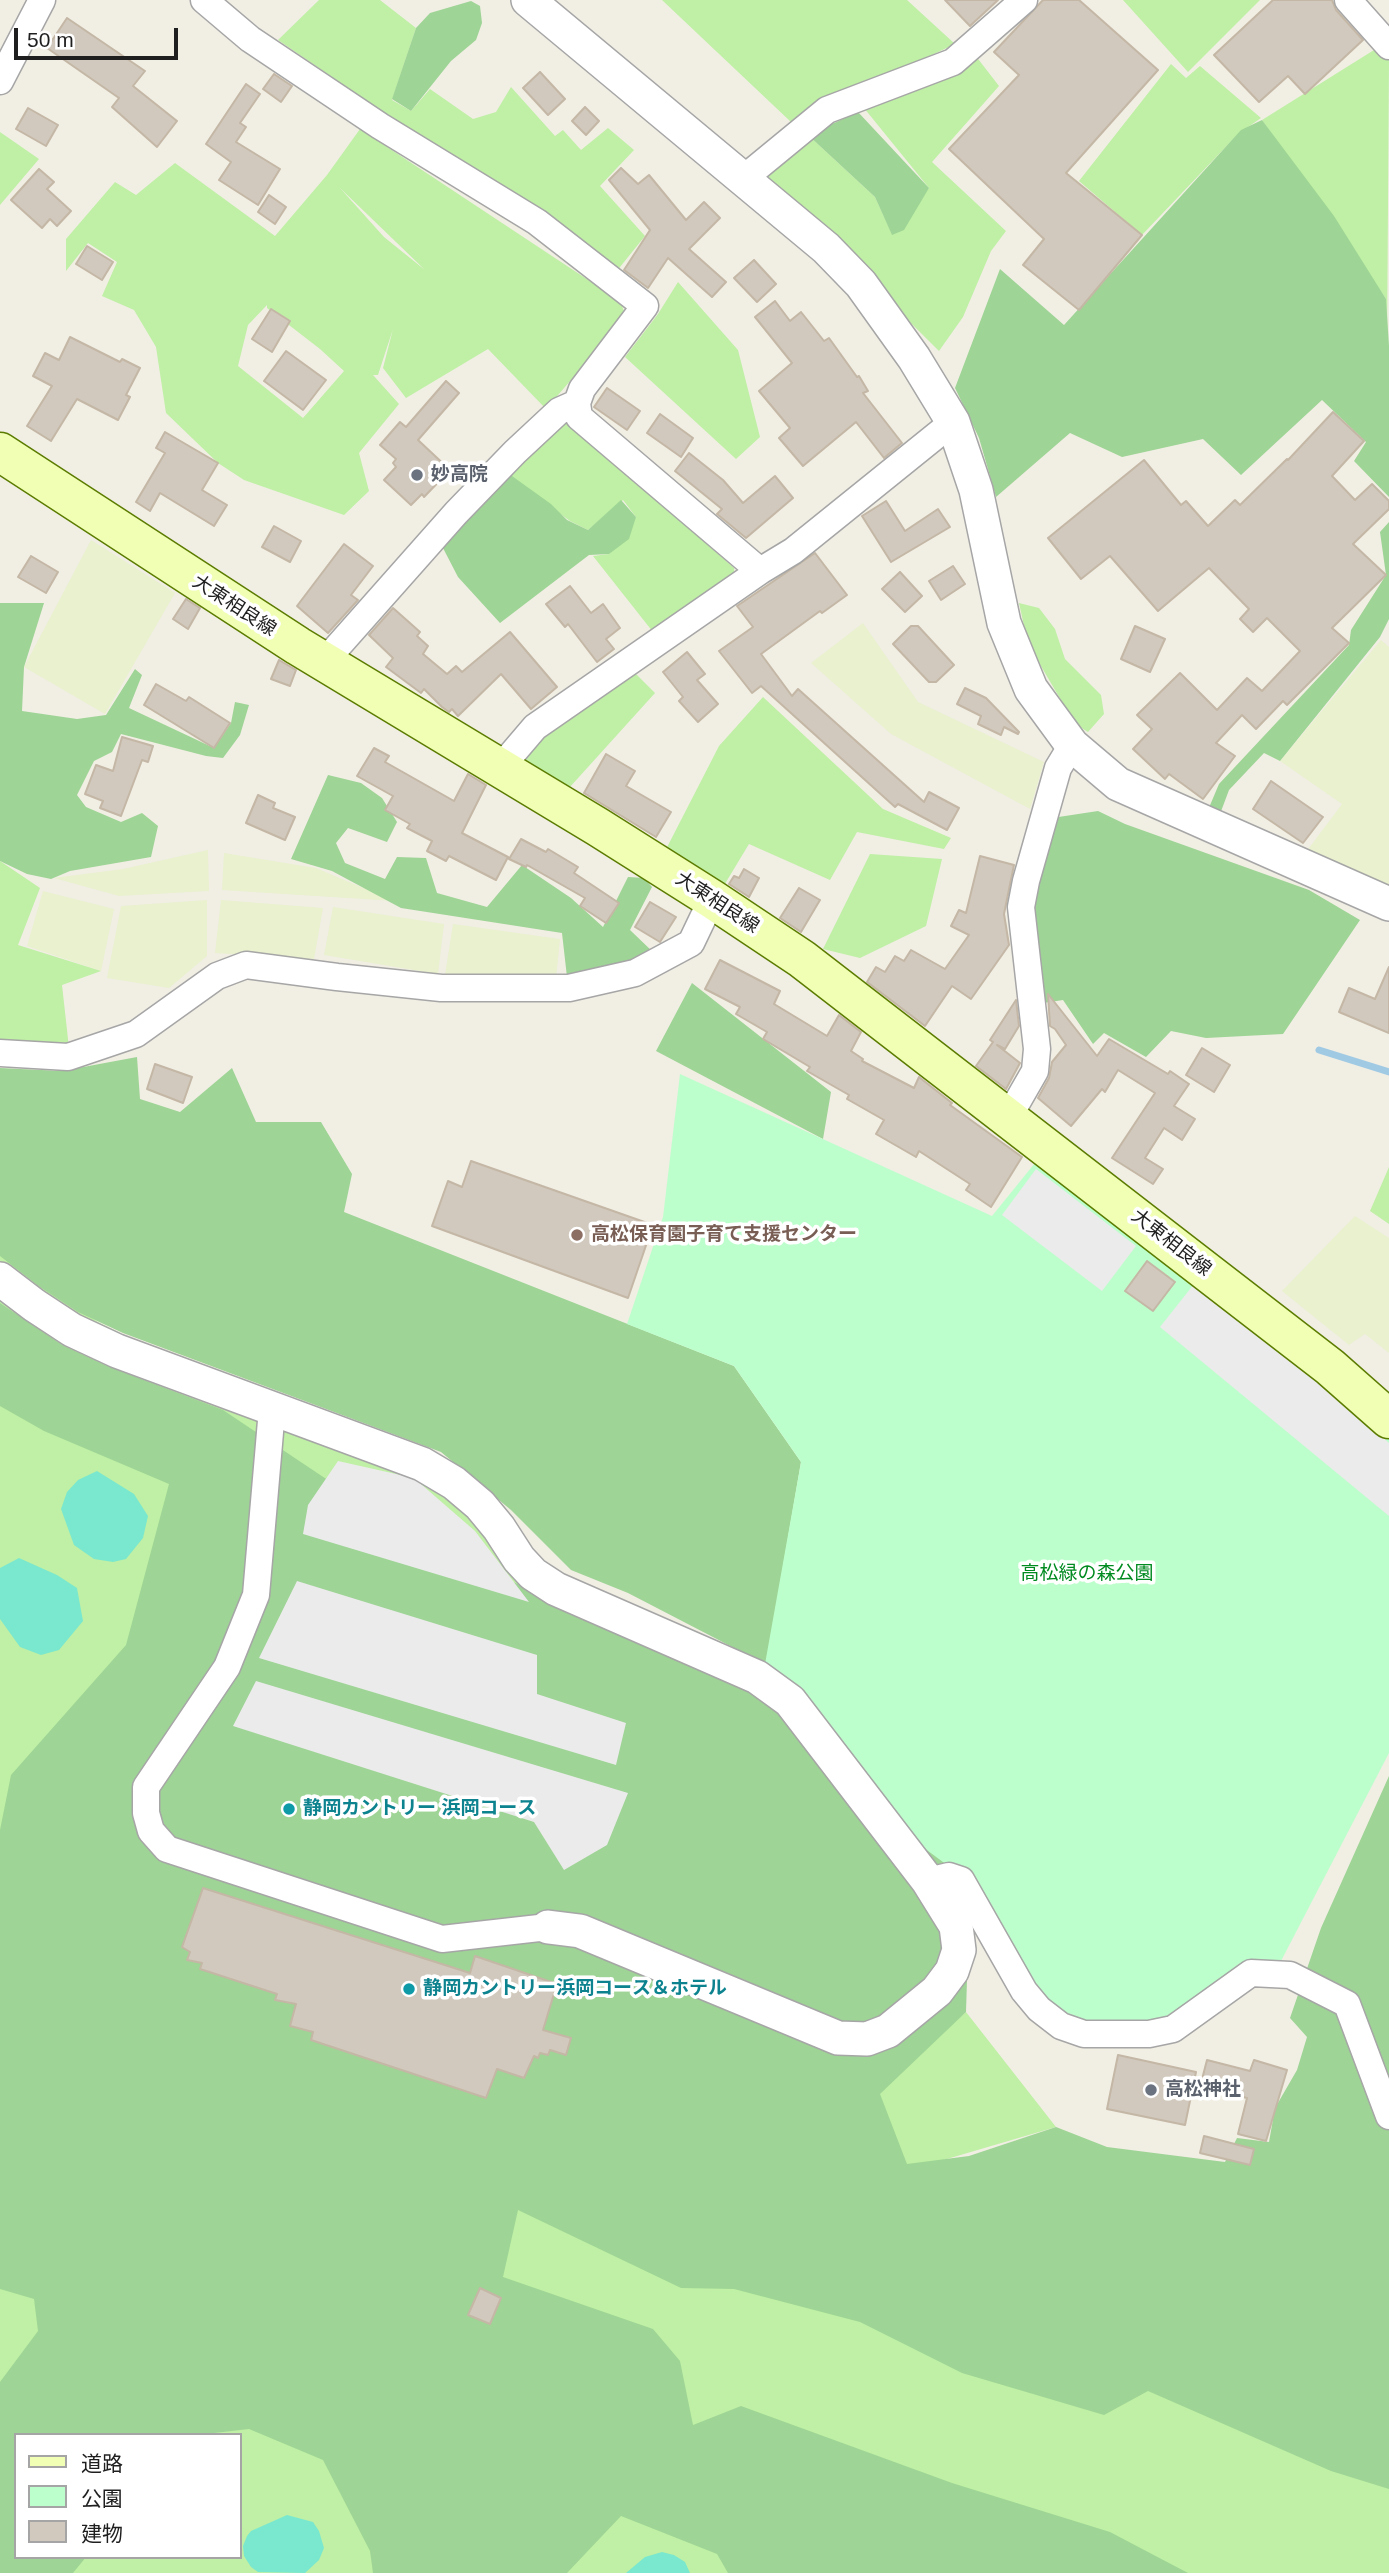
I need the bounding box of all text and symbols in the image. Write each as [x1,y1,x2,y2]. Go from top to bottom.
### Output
scale bar [18,14,182,58]
text: 50 m [27,28,74,51]
place label: 妙高院 [431,464,488,486]
marker: 妙高院 [409,467,425,483]
street label: 大東相良線 [188,571,280,641]
street label: 大東相良線 [671,868,763,938]
street label: 大東相良線 [1127,1205,1215,1281]
place label: 高松保育園子育て支援センター [591,1224,857,1246]
marker: 高松保育園子育て支援センター [569,1227,585,1243]
park label: 高松緑の森公園 [1021,1563,1153,1585]
place label: 静岡カントリー 浜岡コース [303,1798,536,1820]
marker: 静岡カントリー 浜岡コース [281,1801,297,1817]
place label: 静岡カントリー浜岡コース＆ホテル [423,1978,727,2000]
marker: 静岡カントリー浜岡コース＆ホテル [401,1981,417,1997]
place label: 高松神社 [1165,2079,1241,2101]
marker: 高松神社 [1143,2082,1159,2098]
legend [14,2433,242,2559]
text: 道路 [81,2452,123,2475]
text: 公園 [81,2487,123,2510]
text: 建物 [81,2522,123,2545]

